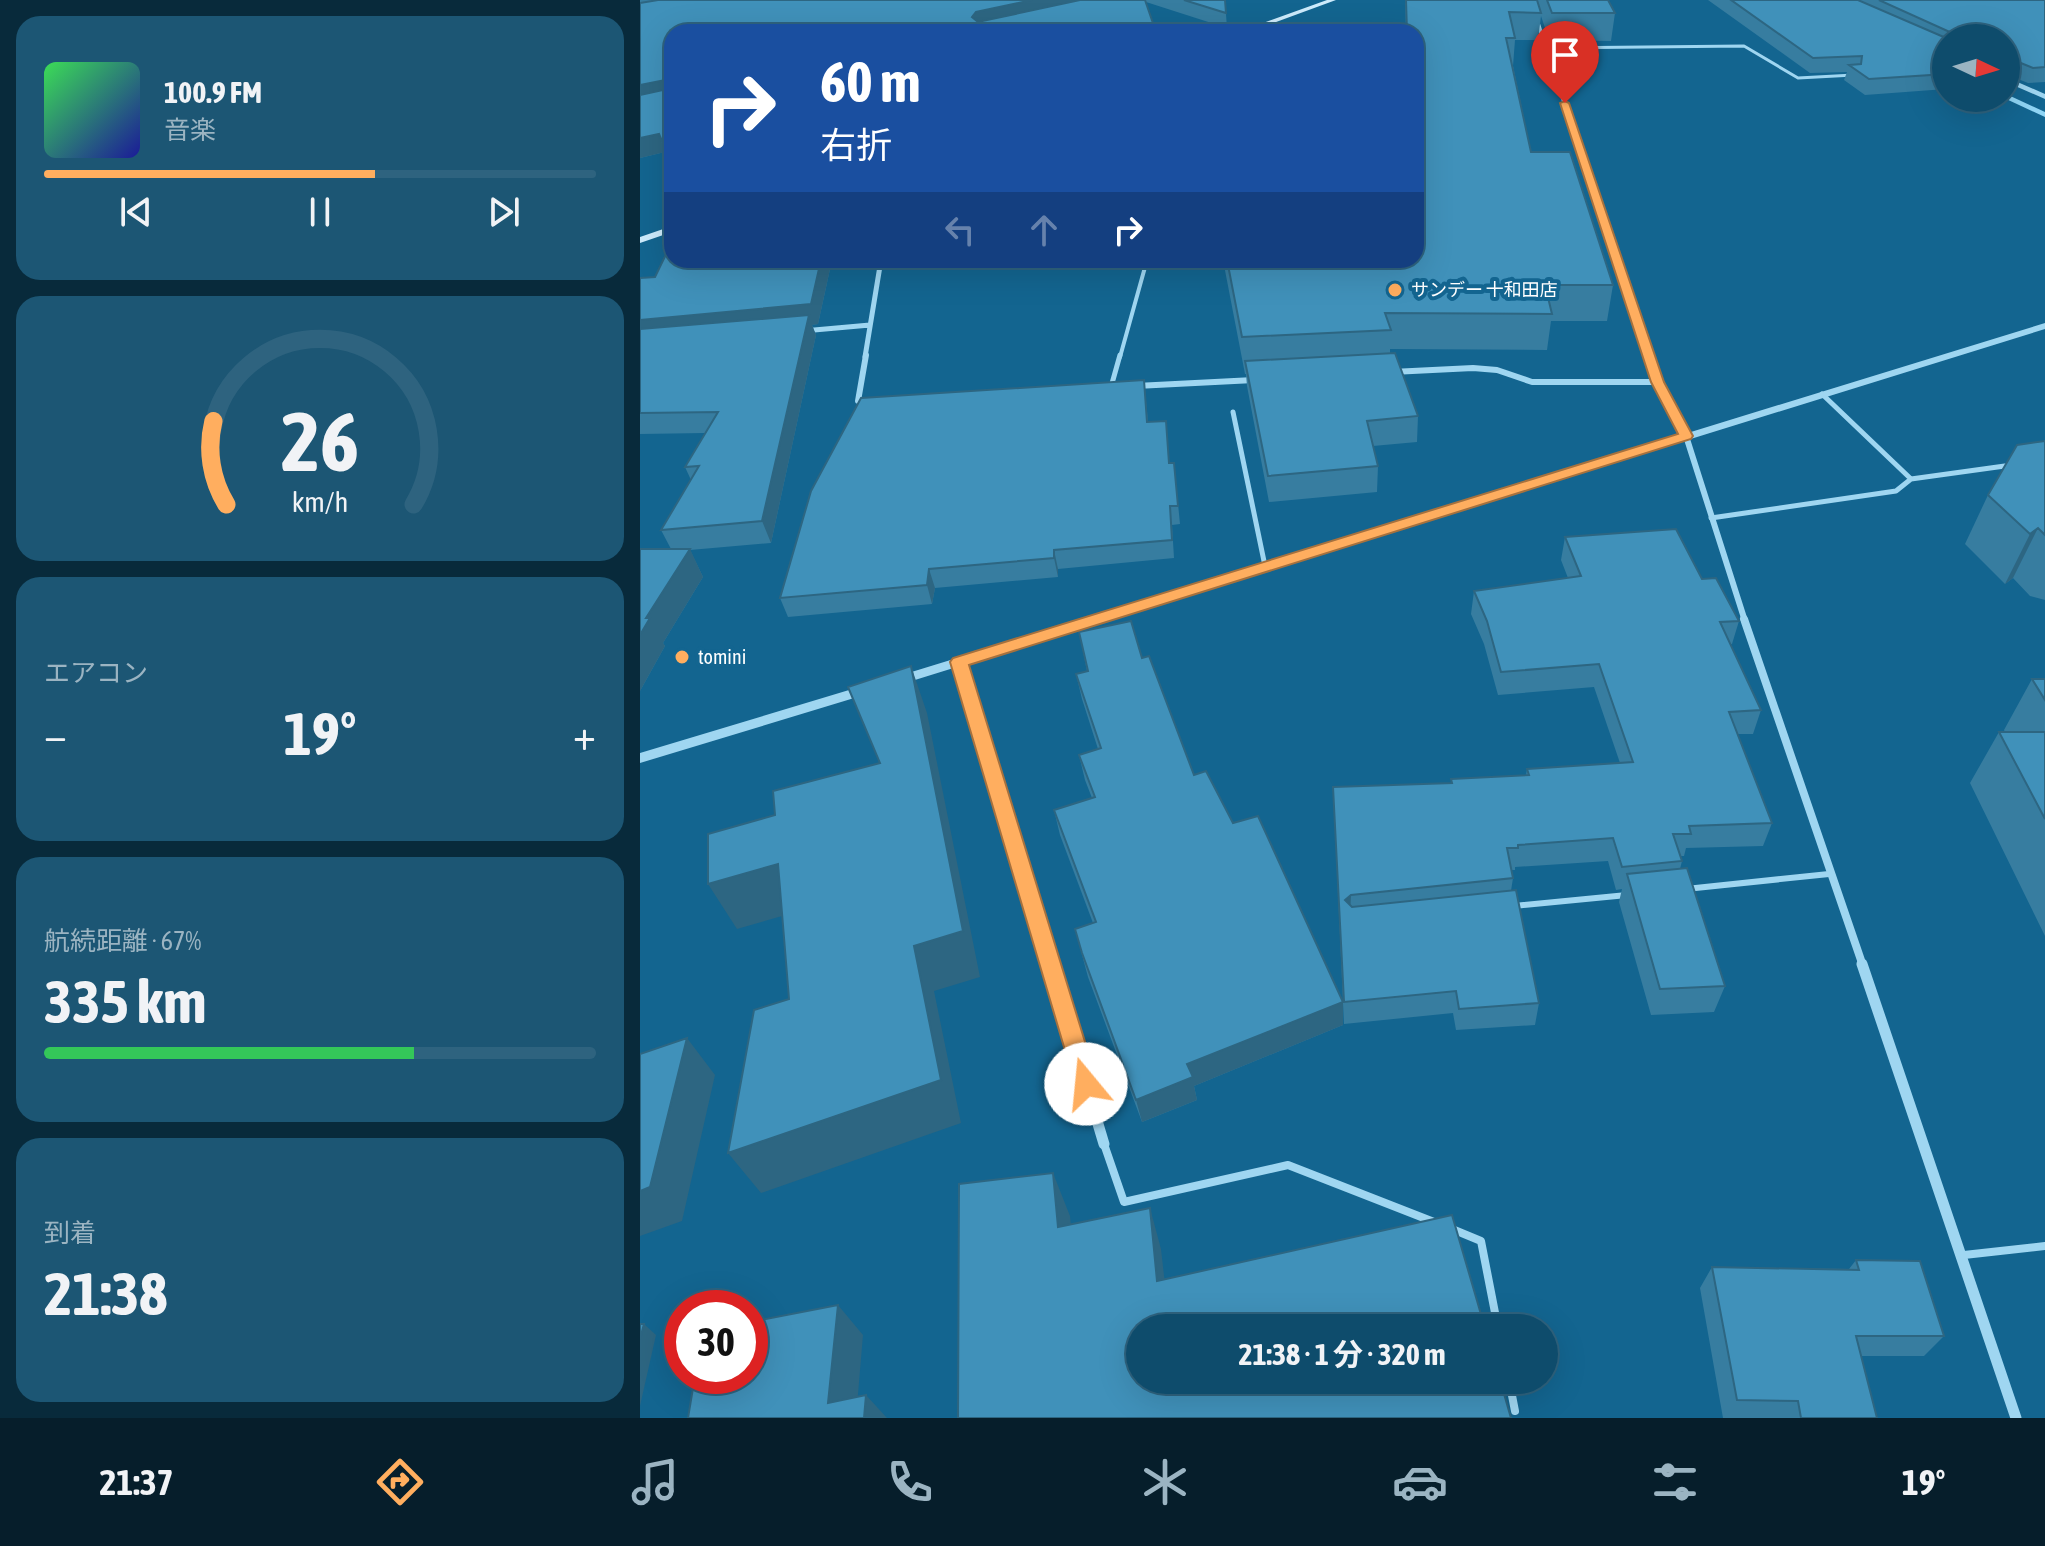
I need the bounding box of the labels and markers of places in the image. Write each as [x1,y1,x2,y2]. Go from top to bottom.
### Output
pin [1531,21,1599,103]
place label: サンデー 十和田店 [1411,279,1557,300]
marker: サンデー 十和田店 [1386,281,1404,299]
place label: tomini [698,645,746,668]
marker: tomini [673,648,691,666]

